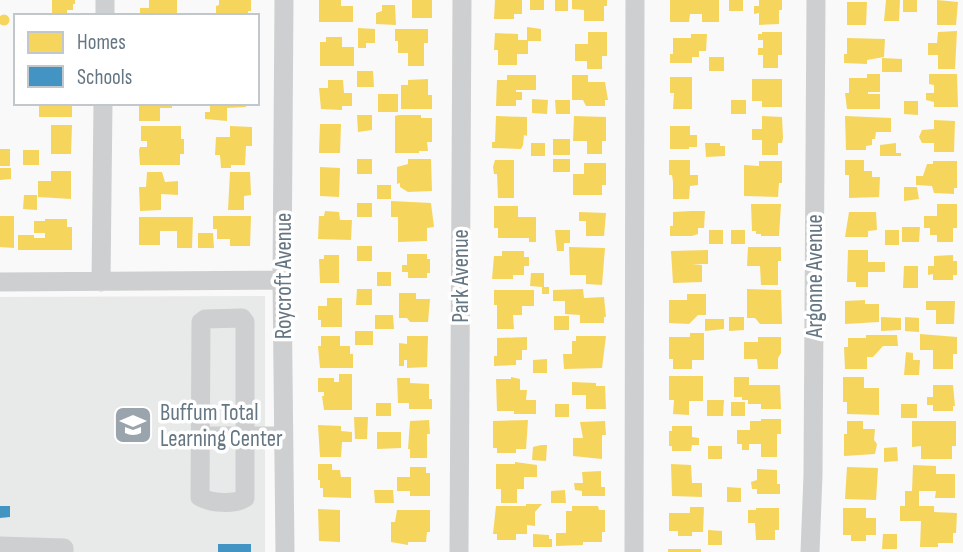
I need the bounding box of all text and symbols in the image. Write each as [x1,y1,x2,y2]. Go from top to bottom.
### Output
legend [14,14,259,105]
text: Homes [77,30,126,55]
text: Schools [77,65,132,90]
street label: Roycroft Avenue [270,213,298,339]
street label: Argonne Avenue [801,214,829,339]
street label: Park Avenue [447,229,475,323]
place label: Buffum Total Learning Center [160,399,283,453]
school or university icon: Buffum Total Learning Center [112,404,154,446]

